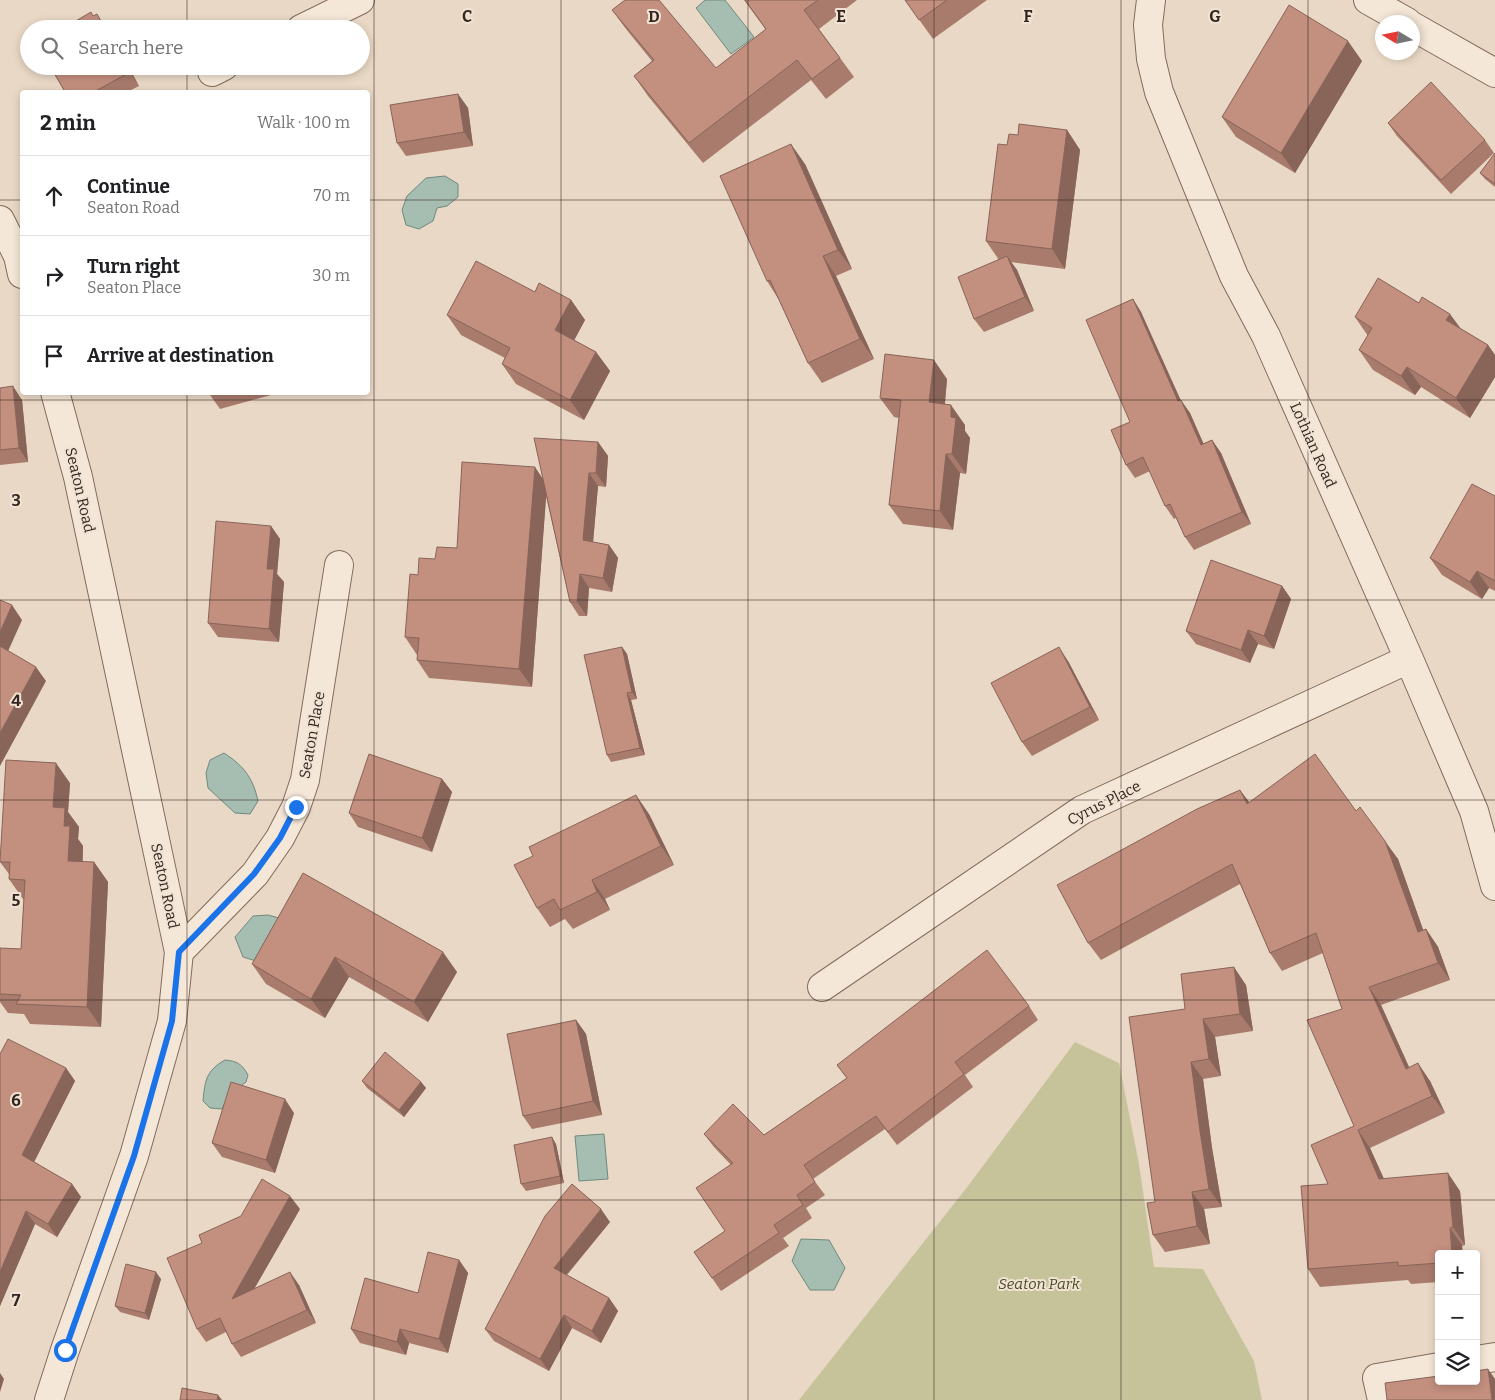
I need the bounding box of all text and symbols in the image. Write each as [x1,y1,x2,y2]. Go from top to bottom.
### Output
text: C [462,7,472,26]
text: D [648,7,660,26]
text: E [836,7,846,26]
text: F [1024,7,1033,26]
text: G [1209,7,1221,26]
north arrow [1375,15,1420,60]
search box [20,20,370,75]
icon: search [38,34,66,62]
text: Search here [78,36,183,59]
text: 2 min [40,110,96,136]
text: Walk · 100 m [257,113,350,132]
text: Continue [87,175,170,198]
icon: ahead [40,182,68,210]
text: 70 m [314,186,350,205]
text: Seaton Road [87,198,180,217]
text: Turn right [87,255,180,278]
icon: right [40,262,68,290]
text: 30 m [312,266,350,285]
text: Seaton Place [87,278,181,297]
icon: arrive [40,342,68,370]
text: Arrive at destination [87,344,274,367]
street label: Lothian Road [1286,400,1340,491]
street label: Seaton Road [61,446,99,534]
text: 3 [11,491,21,510]
street label: Seaton Place [295,690,329,780]
text: 4 [11,691,21,710]
street label: Cyrus Place [1064,777,1144,829]
route end [285,796,308,819]
street label: Seaton Road [147,842,183,930]
text: 5 [12,891,21,910]
text: 6 [11,1091,21,1110]
map controls [1435,1250,1480,1385]
button: + [1435,1250,1480,1295]
park label: Seaton Park [998,1275,1081,1293]
text: 7 [12,1291,21,1310]
button: − [1435,1295,1480,1340]
route start [54,1339,77,1362]
button: layers [1435,1340,1480,1385]

